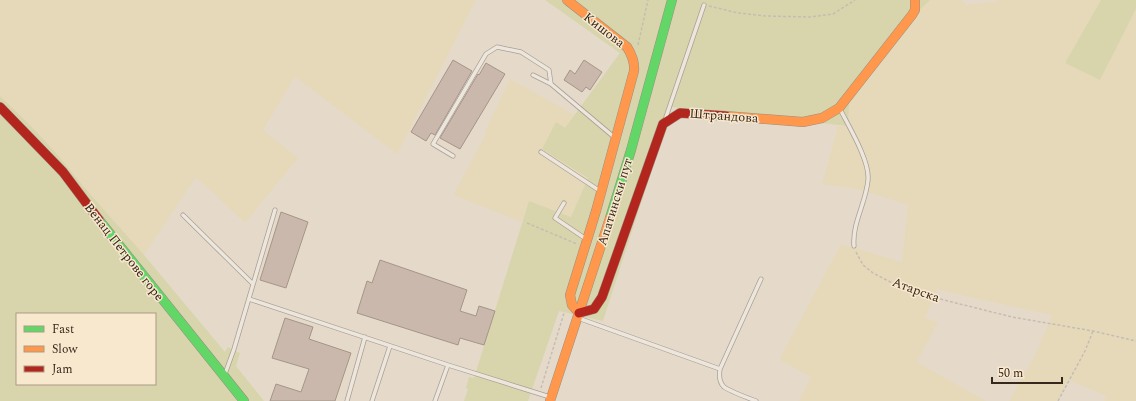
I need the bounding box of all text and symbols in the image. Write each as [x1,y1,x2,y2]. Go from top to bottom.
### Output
street label: Кишова [579,7,630,53]
street label: Штрандова [689,104,760,128]
street label: Апатински пут [592,156,638,248]
street label: Венац Петрове горе [79,199,169,305]
street label: Атарска [890,272,943,308]
legend [16,313,156,385]
text: Fast [52,320,74,339]
text: Slow [52,340,78,359]
scale bar [992,359,1062,385]
text: Jam [52,360,73,379]
text: 50 m [998,364,1023,383]

